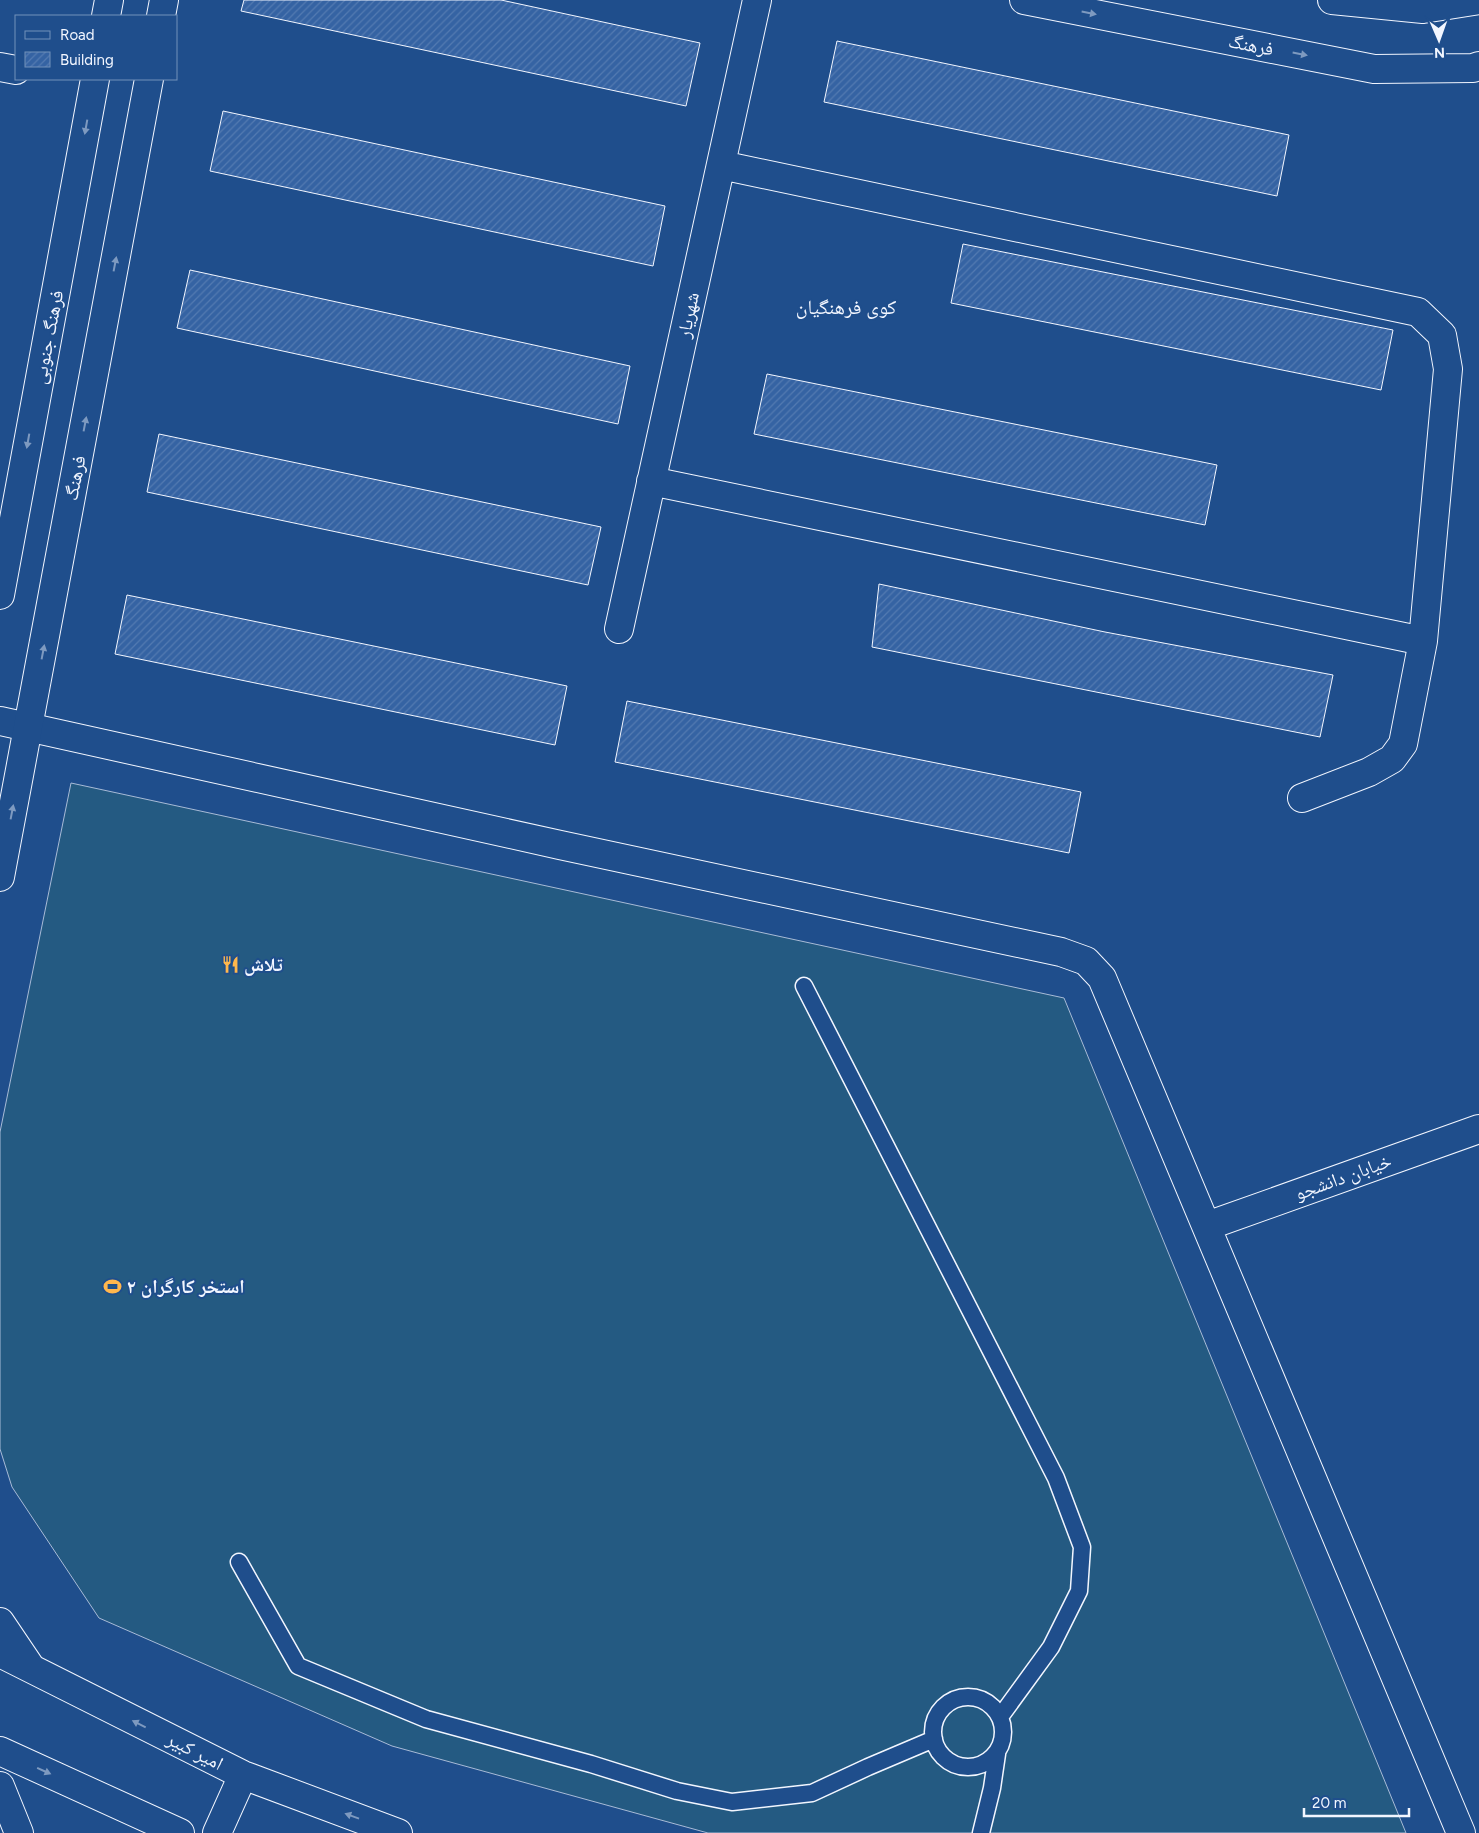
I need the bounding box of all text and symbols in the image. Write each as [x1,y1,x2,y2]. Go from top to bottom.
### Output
one-way arrow [1081,9,1097,17]
legend [15,15,178,80]
north arrow [1414,15,1464,65]
text: Road [60,26,95,44]
street label: فرهنگ [1226,29,1276,61]
text: N [1434,44,1445,61]
text: Building [60,51,114,69]
one-way arrow [1292,51,1308,59]
one-way arrow [82,119,90,135]
one-way arrow [111,255,119,271]
street label: فرهنگ جنوبی [28,288,68,386]
street label: شهریار [672,290,704,341]
district label: کوی فرهنگیان [796,295,896,319]
one-way arrow [81,416,89,431]
one-way arrow [24,434,32,450]
street label: فرهنگ [59,453,91,503]
one-way arrow [39,644,47,660]
one-way arrow [9,803,17,819]
place label: تلاش [244,953,284,976]
restaurant icon: تلاش [220,954,240,974]
street label: خیابان دانشجو [1291,1149,1395,1205]
place label: استخر کارگران ۲ [127,1275,245,1298]
sports icon: استخر کارگران ۲ [103,1276,123,1296]
one-way arrow [132,1719,147,1728]
street label: امیر کبیر [162,1727,227,1775]
one-way arrow [37,1767,51,1775]
scale bar [1304,1786,1409,1818]
text: 20 m [1312,1794,1346,1812]
one-way arrow [345,1812,360,1819]

